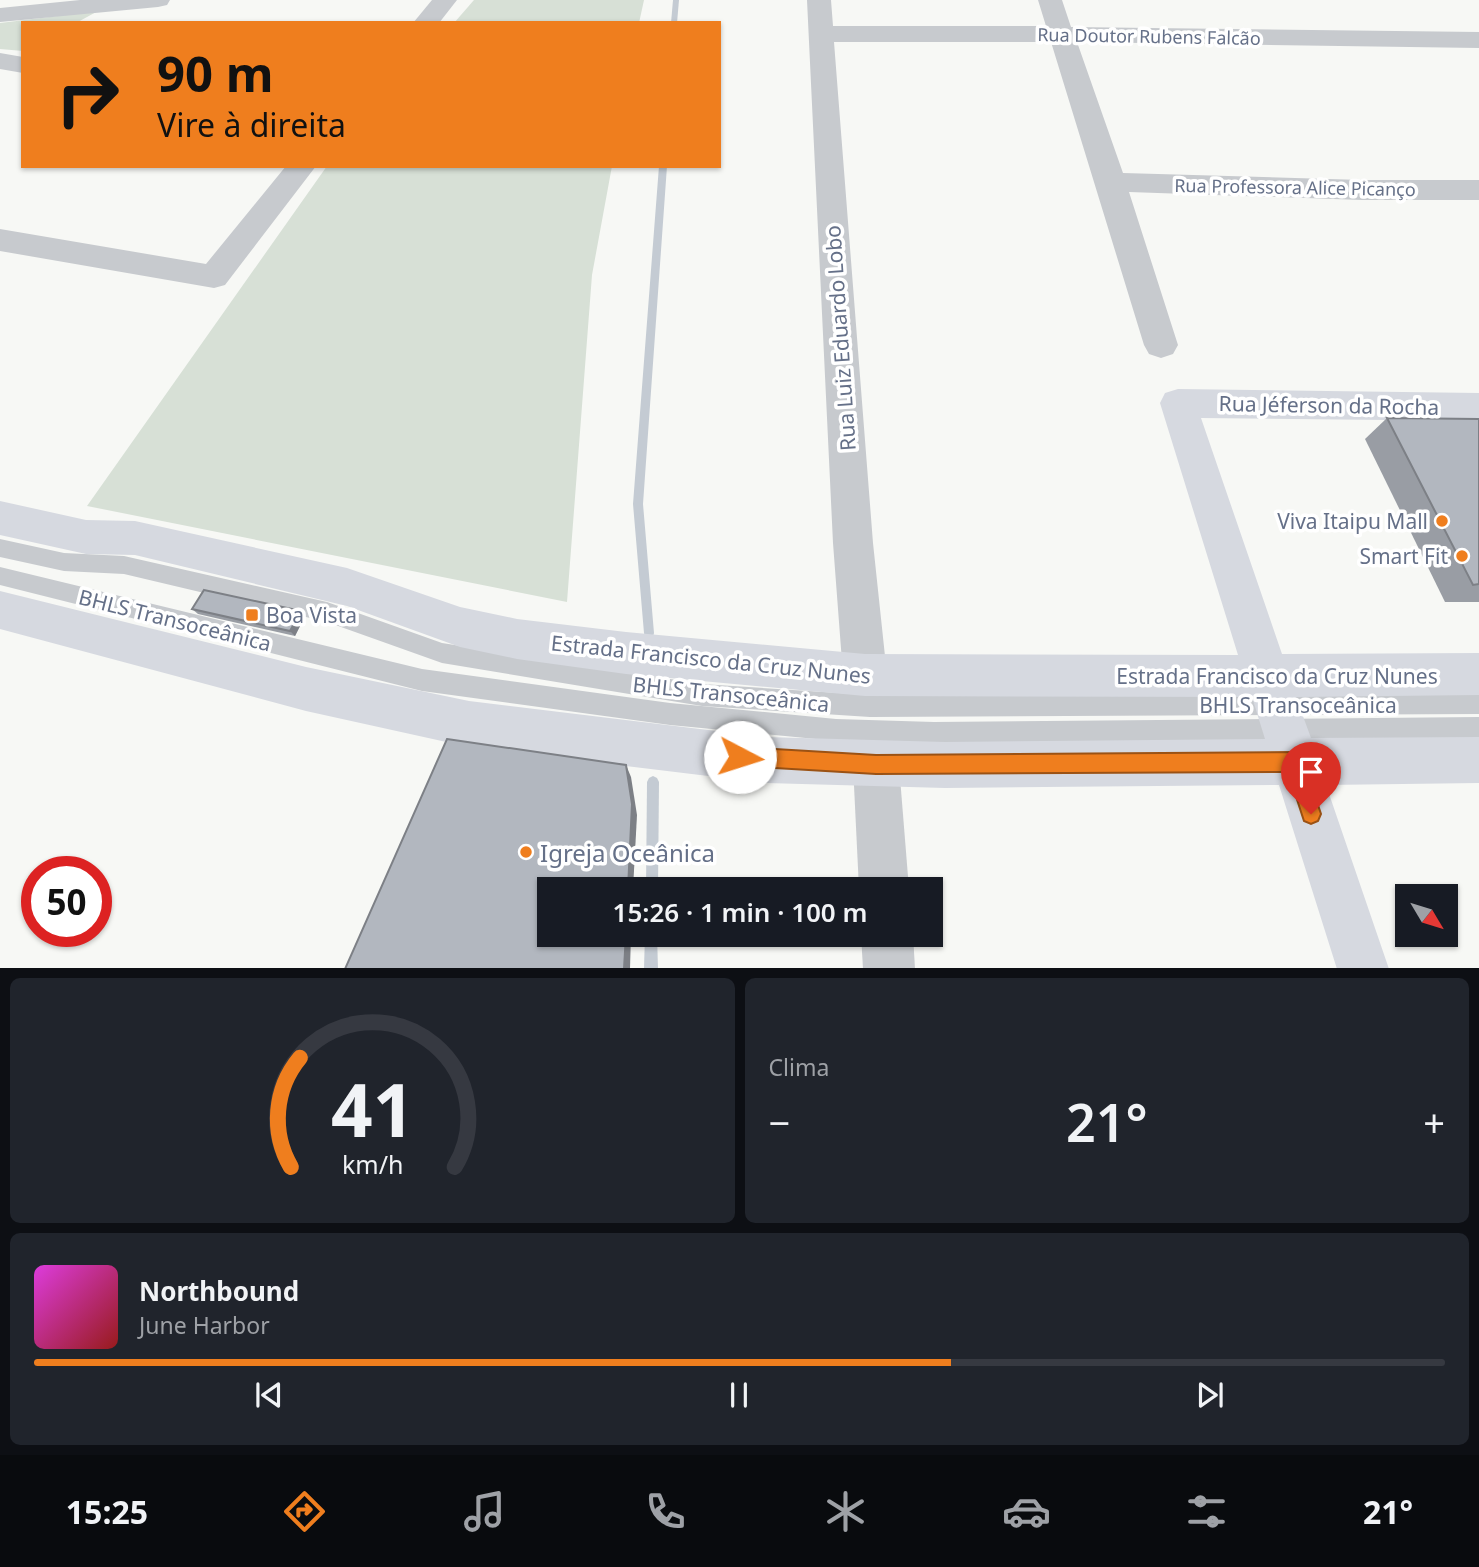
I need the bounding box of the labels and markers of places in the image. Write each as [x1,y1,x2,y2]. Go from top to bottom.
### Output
place label: Viva Itaipu Mall [1277,507,1428,535]
marker: Viva Itaipu Mall [1434,513,1450,529]
place label: Smart Fit [1359,542,1448,570]
marker: Smart Fit [1454,548,1470,564]
place label: Boa Vista [266,601,357,629]
marker: Boa Vista [244,607,260,623]
pin [1281,742,1341,814]
place label: Igreja Oceânica [540,836,715,869]
marker: Igreja Oceânica [518,844,534,860]

